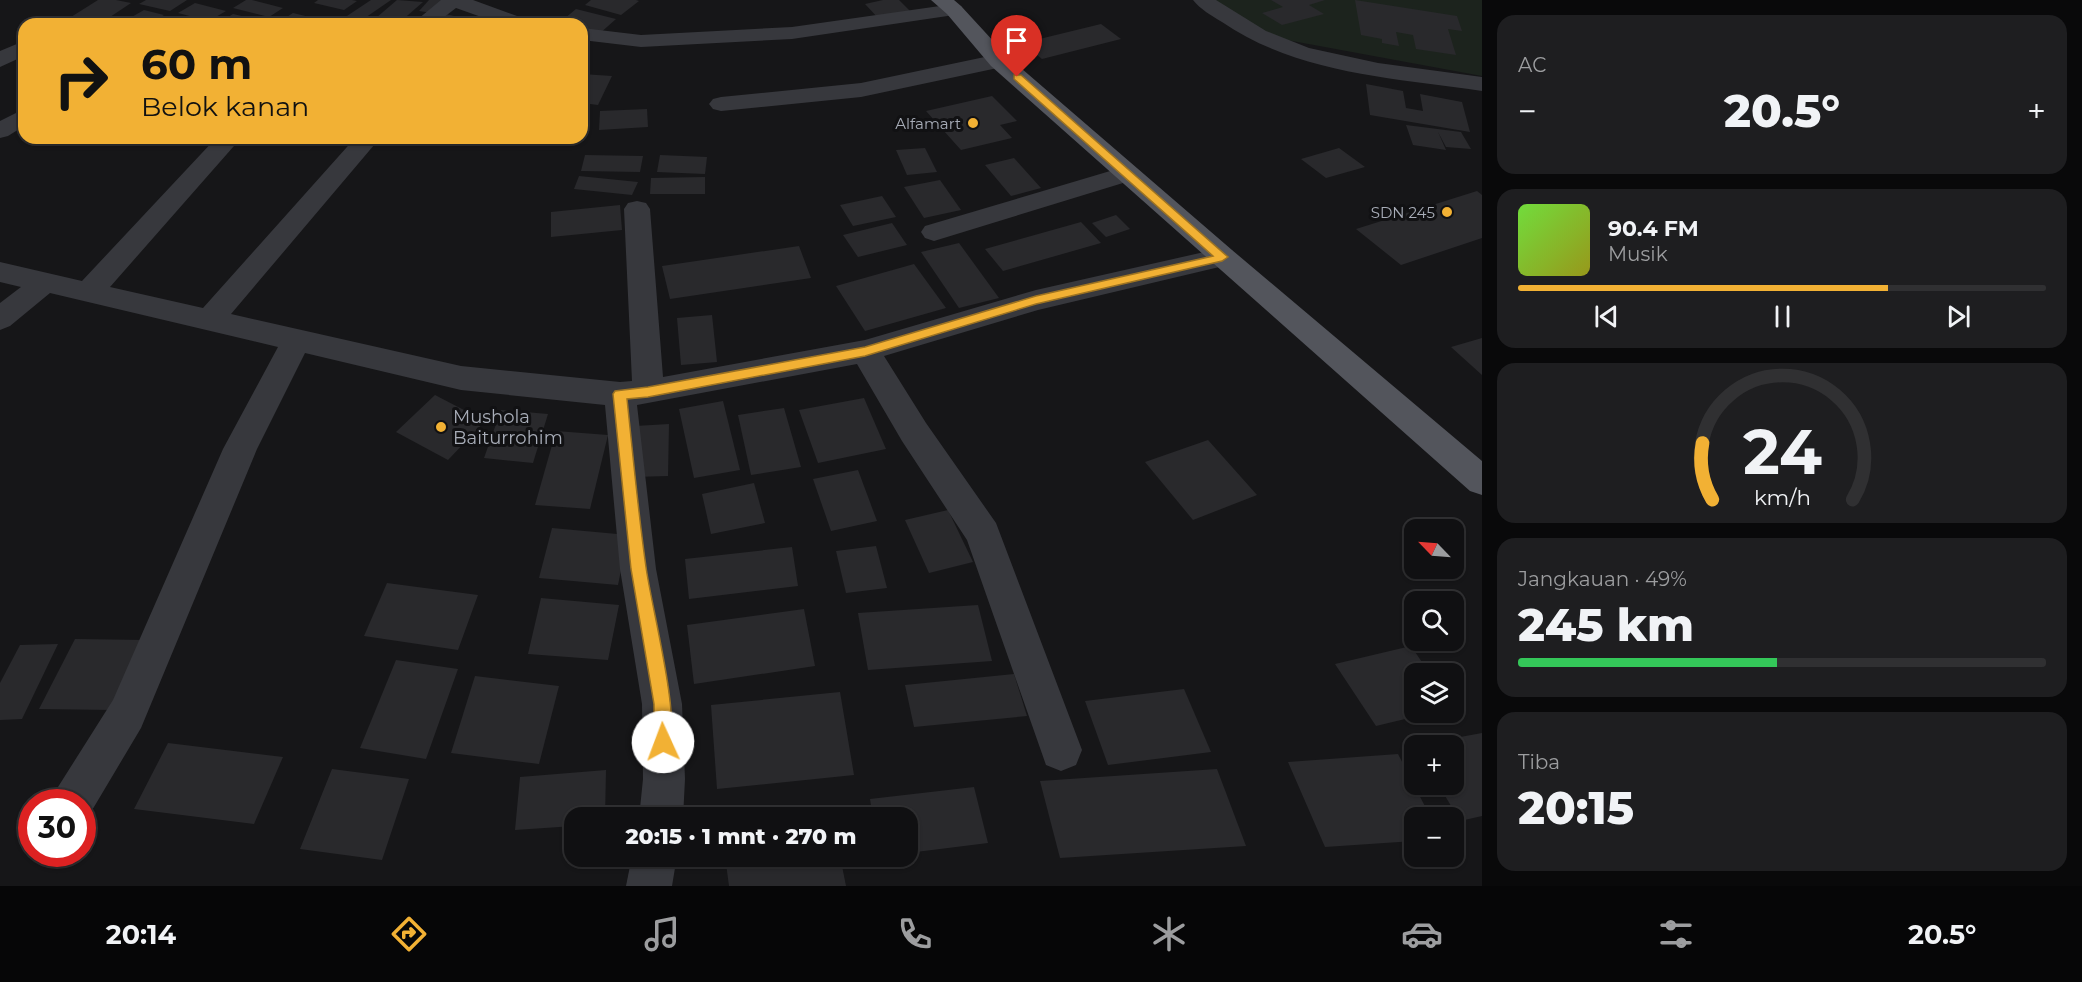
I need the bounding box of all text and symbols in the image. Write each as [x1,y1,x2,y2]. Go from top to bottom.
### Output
pin [991,15,1042,77]
icon: arrive [1000,24,1033,57]
text: 60 m [141,38,252,90]
icon: right [42,42,120,120]
text: AC [1518,53,1546,77]
text: 20.5° [1724,83,1840,138]
text: Belok kanan [141,90,309,123]
text: − [1518,91,1537,131]
text: + [2027,91,2046,131]
place label: Alfamart [895,114,961,133]
marker: Alfamart [966,116,980,130]
place label: SDN 245 [1371,203,1435,222]
marker: SDN 245 [1440,205,1454,219]
text: 90.4 FM [1608,215,1699,242]
text: Musik [1608,242,1668,266]
icon: previous [1590,300,1623,333]
icon: pause [1766,300,1799,333]
icon: next [1942,300,1975,333]
place label: Mushola Baiturrohim [453,406,563,449]
text: 24 [1742,414,1822,490]
marker: Mushola Baiturrohim [434,420,448,434]
text: km/h [1753,484,1811,510]
north arrow [1404,519,1464,579]
map controls [1404,519,1464,867]
text: Jangkauan · 49% [1518,567,1687,591]
button: search [1404,591,1464,651]
text: 245 km [1518,597,1694,652]
button: layers [1404,663,1464,723]
position arrow [631,710,695,774]
button: + [1404,735,1464,795]
text: Tiba [1518,750,1560,774]
text: 20:15 [1518,780,1634,835]
speed limit sign: 30 [18,789,96,867]
button: − [1404,807,1464,867]
text: 20:15 · 1 mnt · 270 m [625,823,857,850]
icon: directions [388,913,430,955]
icon: music [641,913,683,955]
icon: phone [894,913,936,955]
icon: climate [1148,913,1190,955]
icon: car [1401,913,1443,955]
icon: filters [1655,913,1697,955]
text: 20:14 [106,918,176,951]
text: 20.5° [1908,918,1976,951]

